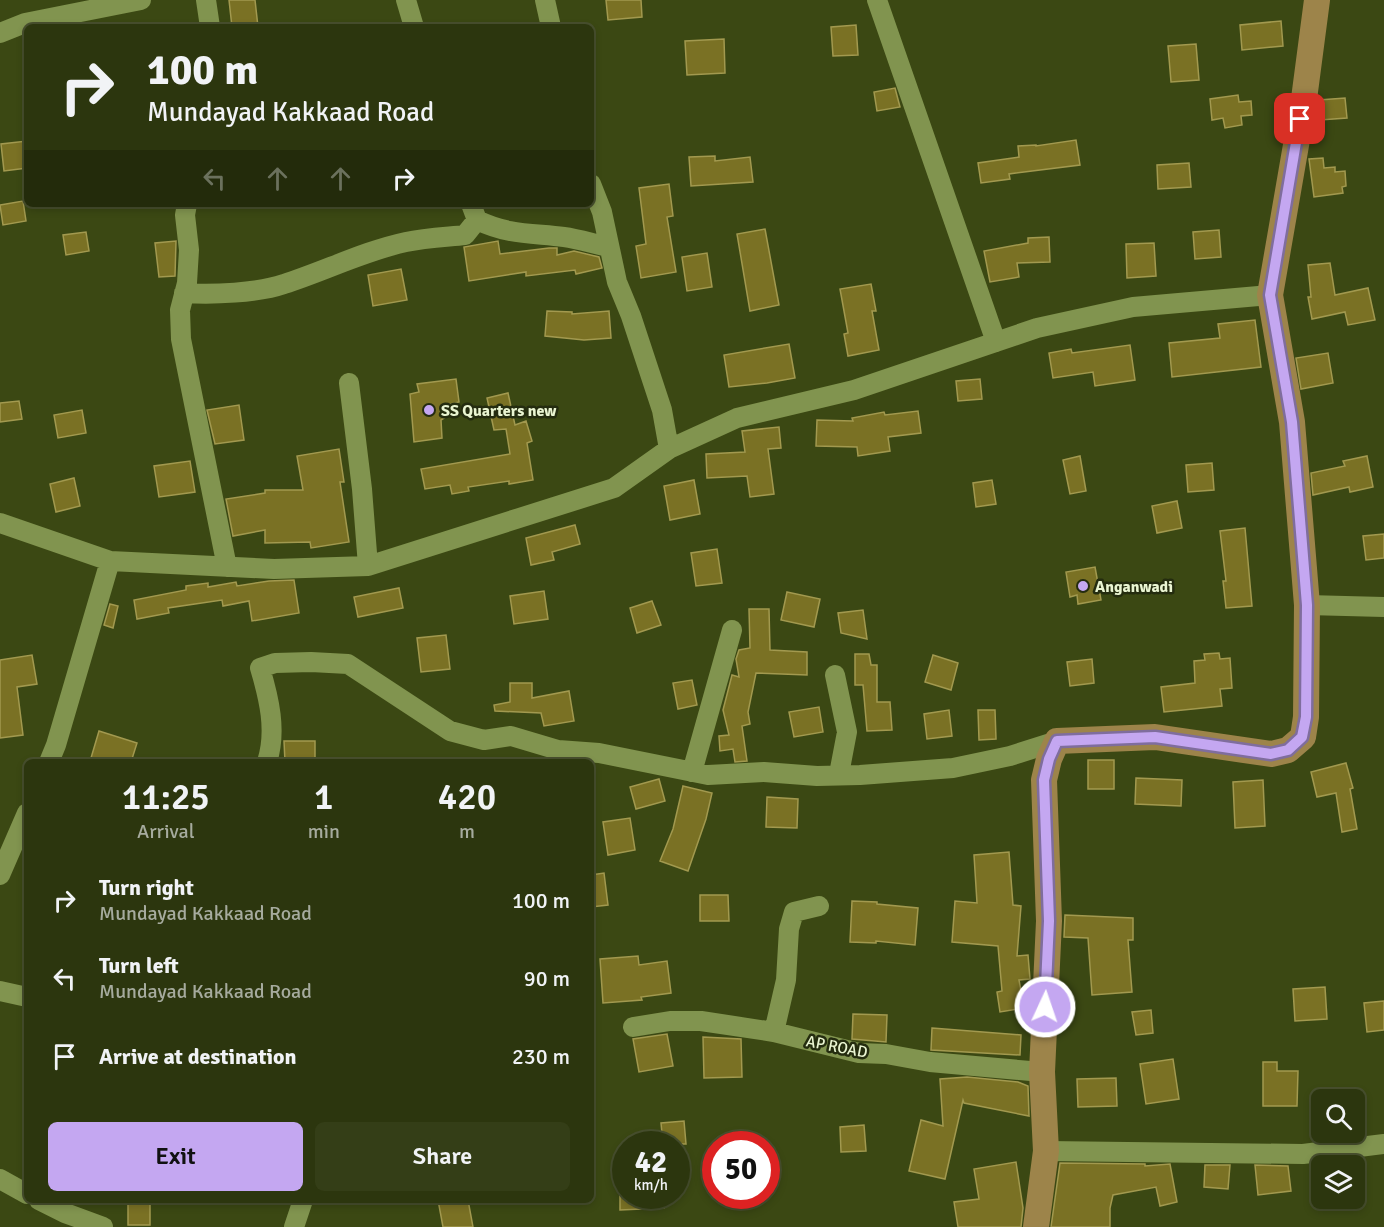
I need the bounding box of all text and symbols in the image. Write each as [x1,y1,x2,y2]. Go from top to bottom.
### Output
text: 100 m [147,45,258,96]
icon: right [48,48,126,126]
pin [1274,93,1325,144]
text: Mundayad Kakkaad Road [147,96,434,129]
icon: arrive [1283,102,1316,135]
icon: left [198,162,231,195]
icon: ahead [261,162,294,195]
icon: ahead [324,162,357,195]
icon: right [387,162,420,195]
place label: SS Quarters new [441,401,557,421]
marker: SS Quarters new [422,403,436,417]
place label: Anganwadi [1095,577,1173,597]
marker: Anganwadi [1076,579,1090,593]
text: 11:25 [122,775,210,820]
text: 1 [314,775,334,820]
text: 420 [438,775,496,820]
text: Arrival [137,819,195,844]
text: min [308,819,340,844]
text: m [459,819,475,844]
text: Turn right [99,874,194,901]
icon: right [48,884,81,917]
text: 100 m [512,887,570,914]
text: Mundayad Kakkaad Road [99,901,312,926]
text: Turn left [99,952,179,979]
icon: left [48,962,81,995]
text: 90 m [524,965,570,992]
position arrow [1013,975,1077,1039]
text: Mundayad Kakkaad Road [99,979,312,1004]
street label: AP ROAD [804,1031,869,1063]
icon: arrive [48,1040,81,1073]
text: Arrive at destination [99,1043,296,1070]
text: 230 m [512,1043,570,1070]
map controls [1311,1089,1365,1209]
button: search [1311,1089,1365,1143]
button: Exit [48,1122,303,1191]
button: Share [315,1122,570,1191]
speed limit sign: 50 [702,1131,780,1209]
text: 42 [635,1144,667,1181]
button: layers [1311,1155,1365,1209]
text: km/h [634,1176,668,1194]

